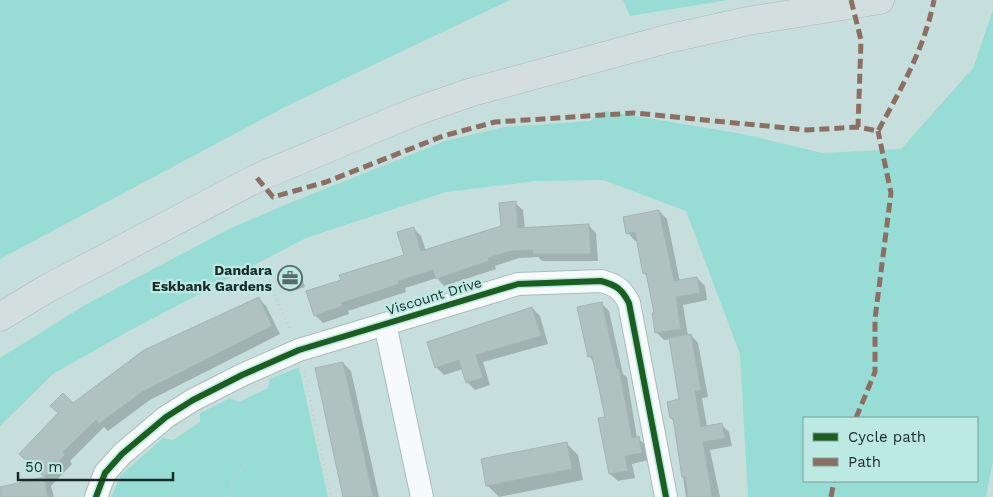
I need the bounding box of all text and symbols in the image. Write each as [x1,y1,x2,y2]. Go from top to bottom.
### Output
place label: Dandara Eskbank Gardens [152,262,273,294]
office icon: Dandara Eskbank Gardens [277,265,303,291]
street label: Viscount Drive [384,274,484,318]
legend [803,417,978,482]
text: Cycle path [848,428,926,446]
scale bar [18,450,172,482]
text: Path [848,453,881,471]
text: 50 m [25,458,62,476]

